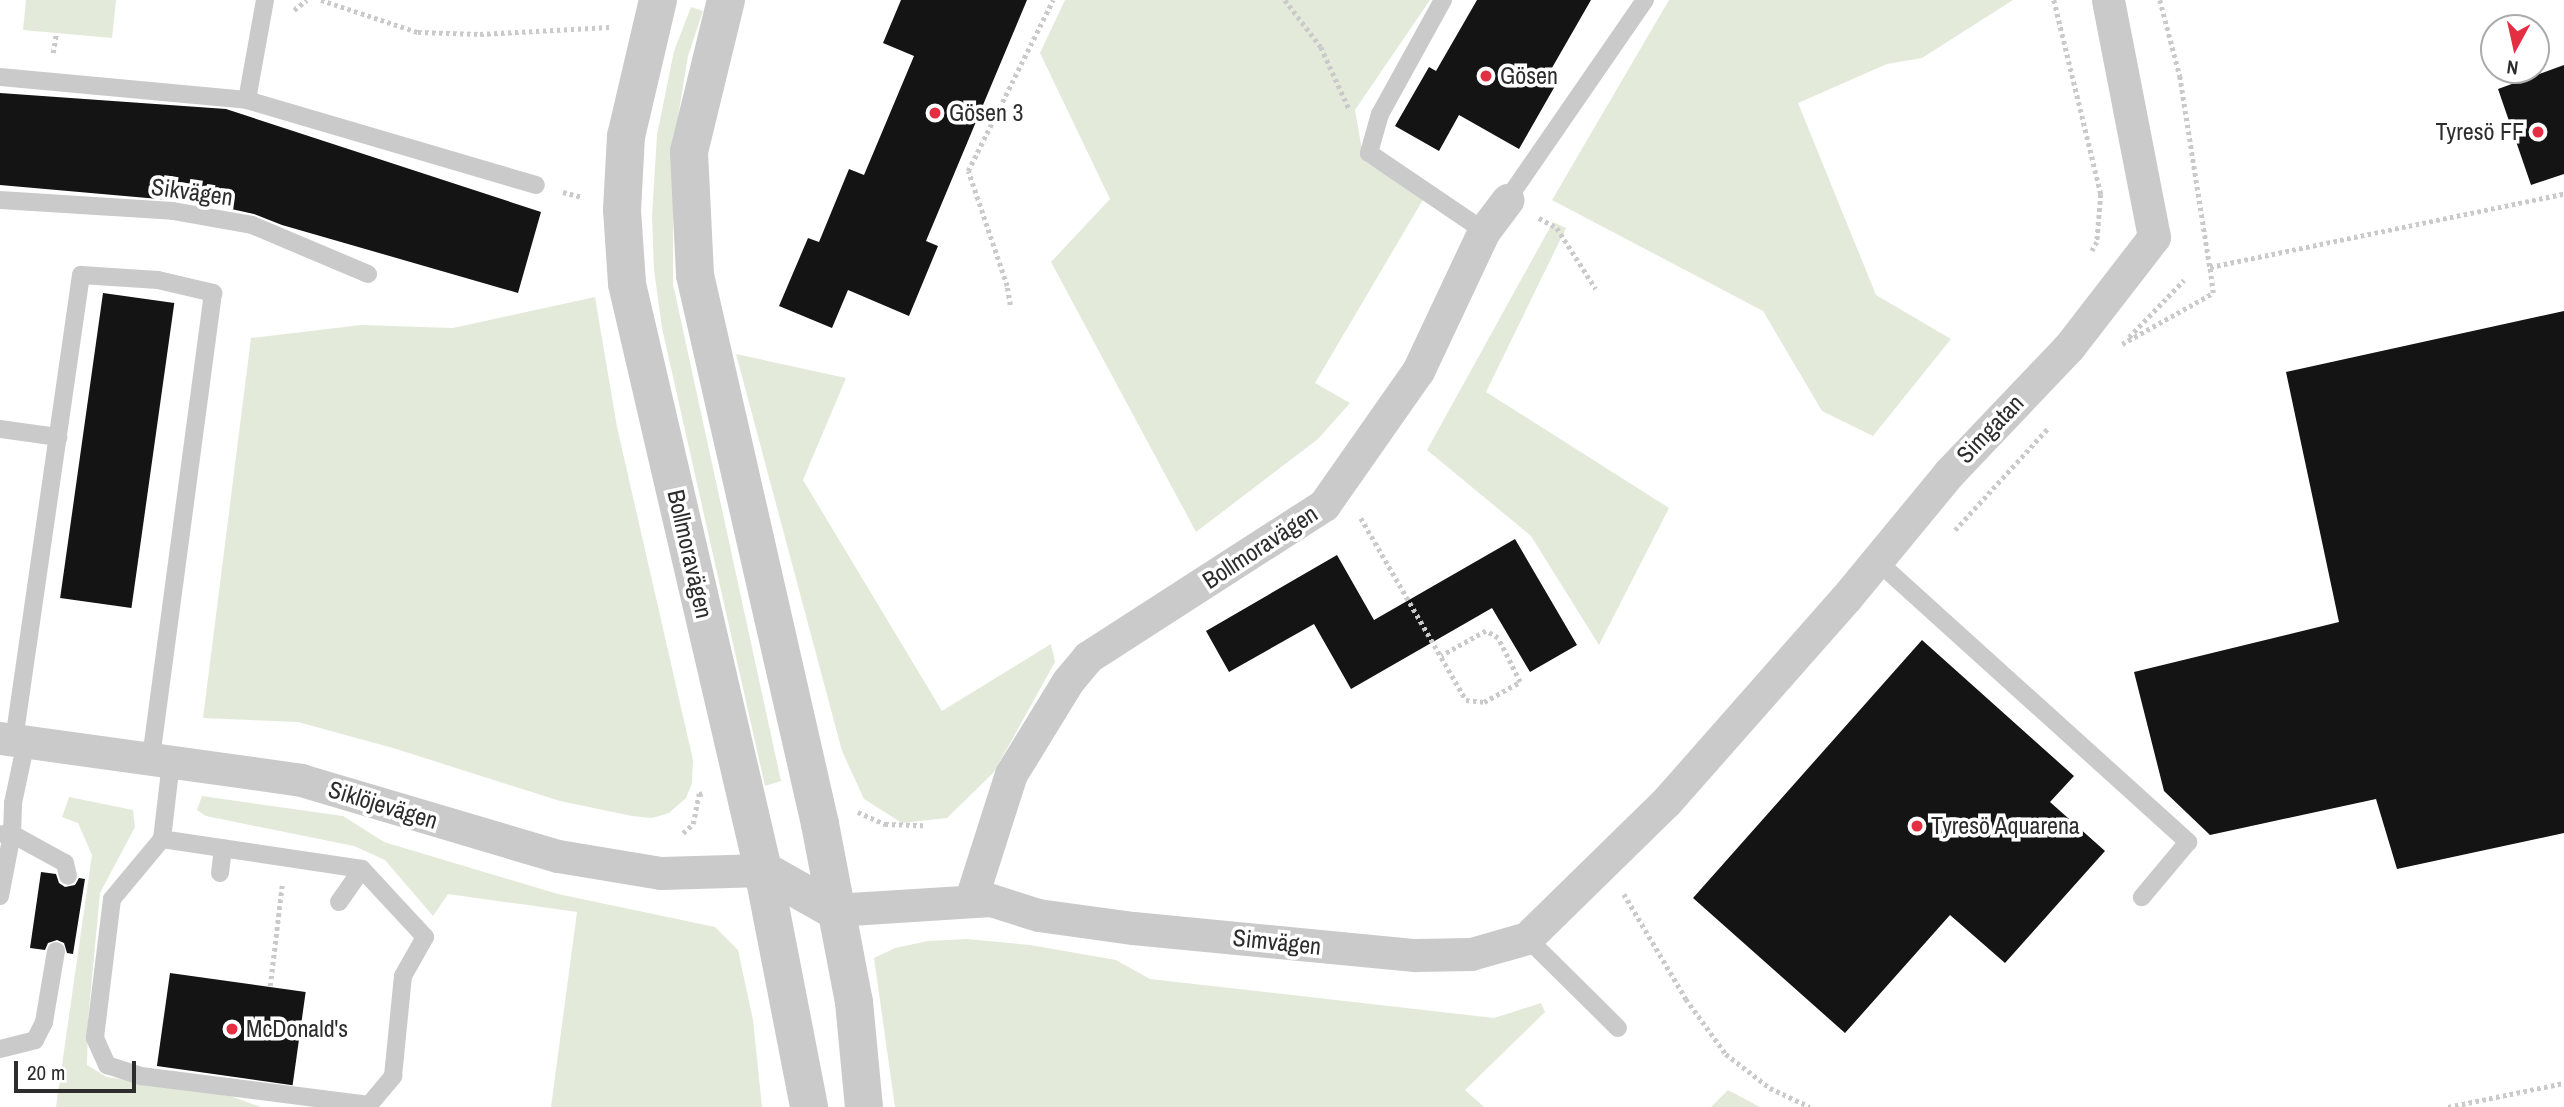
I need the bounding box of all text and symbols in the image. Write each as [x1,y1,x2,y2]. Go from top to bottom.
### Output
north arrow [2480,14,2550,84]
text: N [2505,54,2520,81]
place label: Gösen [1500,62,1558,90]
marker: Gösen [1478,68,1494,84]
place label: Gösen 3 [949,99,1023,127]
marker: Gösen 3 [927,105,943,121]
place label: Tyresö FF [2435,118,2524,146]
marker: Tyresö FF [2530,124,2546,140]
street label: Sikvägen [149,172,235,212]
street label: Simgatan [1950,389,2030,469]
street label: Bollmoravägen [661,487,719,621]
street label: Bollmoravägen [1197,499,1323,595]
street label: Siklöjevägen [325,775,441,835]
place label: Tyresö Aquarena [1931,812,2081,840]
marker: Tyresö Aquarena [1909,818,1925,834]
street label: Simvägen [1231,923,1323,961]
place label: McDonald's [246,1015,348,1043]
marker: McDonald's [224,1021,240,1037]
scale bar [18,1048,140,1092]
text: 20 m [27,1058,65,1087]

